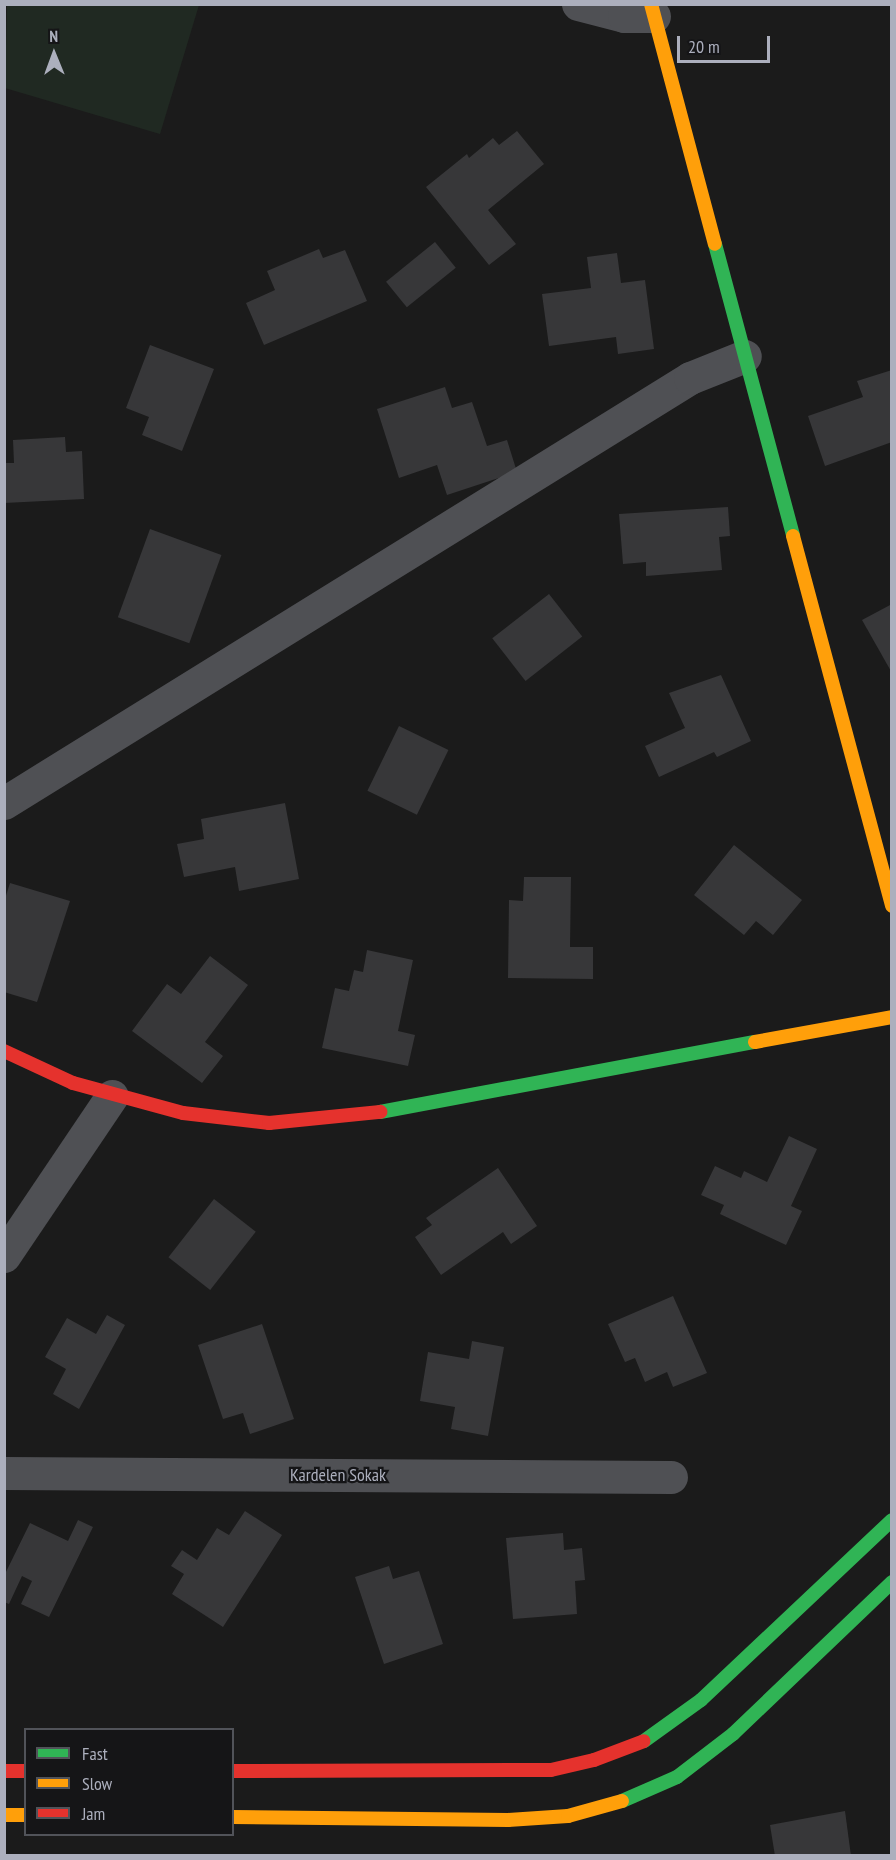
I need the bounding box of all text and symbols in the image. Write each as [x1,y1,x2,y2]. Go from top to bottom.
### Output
north arrow [24,24,84,84]
scale bar [680,24,773,62]
text: N [49,26,58,46]
text: 20 m [688,35,720,58]
street label: Kardelen Sokak [290,1464,386,1486]
legend [24,1728,234,1836]
text: Fast [82,1742,108,1765]
text: Slow [82,1772,112,1795]
text: Jam [82,1802,105,1825]

